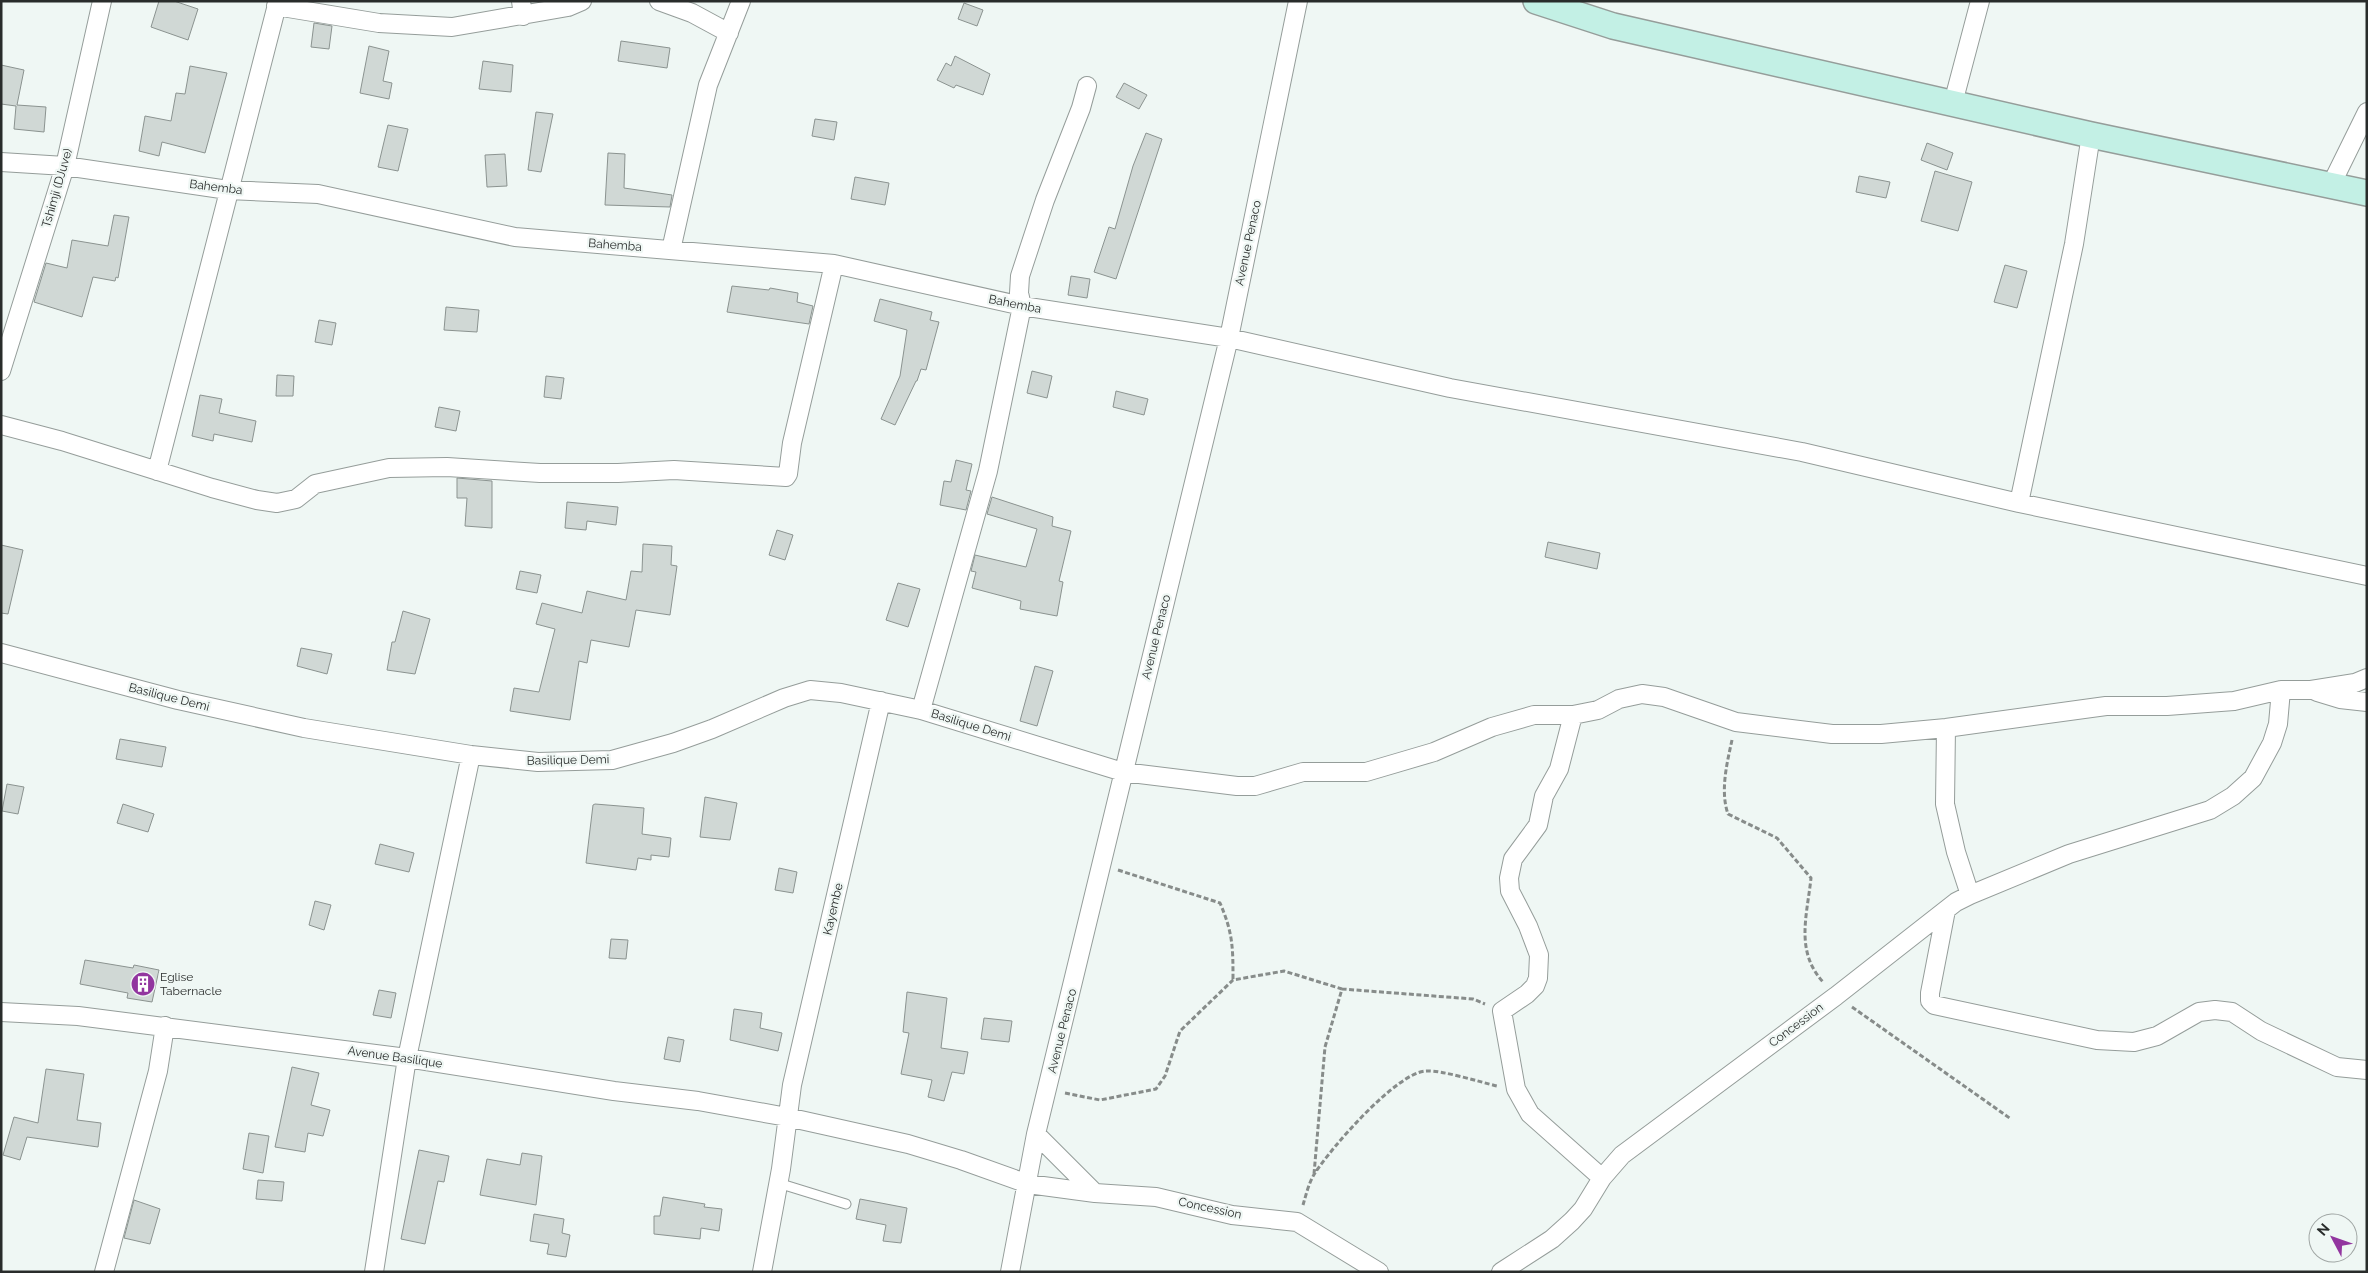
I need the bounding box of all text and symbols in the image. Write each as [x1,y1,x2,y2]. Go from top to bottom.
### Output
street label: Tshimji (DJuve) [39,147,75,229]
street label: Bahemba [189,177,243,197]
street label: Avenue Penaco [1232,199,1264,287]
street label: Bahemba [588,236,642,254]
street label: Bahemba [987,292,1043,316]
street label: Avenue Penaco [1139,593,1173,681]
street label: Basilique Demi [127,680,211,714]
street label: Basilique Demi [929,706,1013,744]
street label: Basilique Demi [527,752,609,768]
street label: Kayembe [820,882,846,936]
place label: Eglise Tabernacle [160,970,222,998]
building icon: Eglise Tabernacle [130,971,156,997]
street label: Avenue Penaco [1045,987,1079,1075]
street label: Concession [1766,1000,1826,1050]
street label: Avenue Basilique [347,1043,443,1071]
street label: Concession [1177,1194,1243,1222]
north arrow [2308,1213,2358,1263]
text: N [2314,1220,2333,1239]

